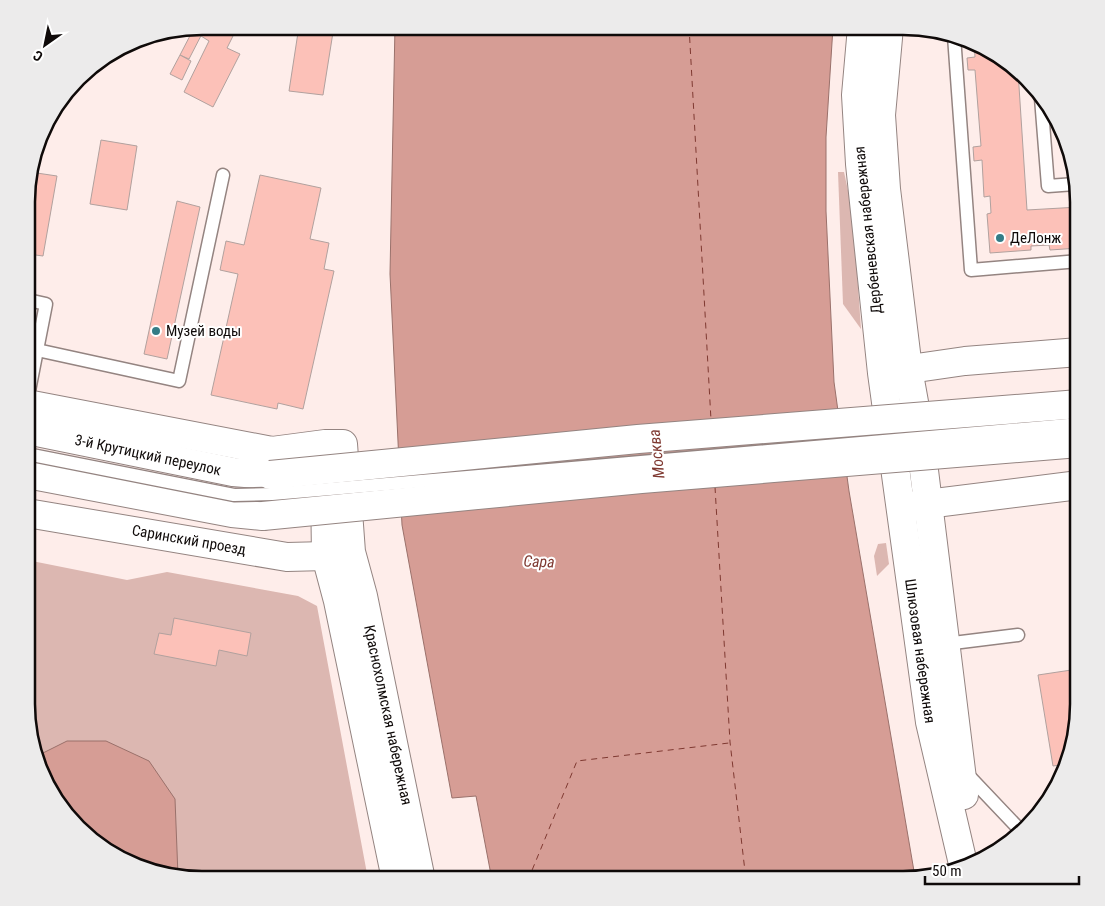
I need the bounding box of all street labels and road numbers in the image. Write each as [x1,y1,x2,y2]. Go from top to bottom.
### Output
street label: Дербеневская набережная [850,145,886,315]
street label: 3-й Крутицкий переулок [73,431,223,479]
street label: Саринский проезд [131,521,247,559]
street label: Шлюзовая набережная [901,578,939,724]
street label: Краснохолмская набережная [360,623,416,807]

